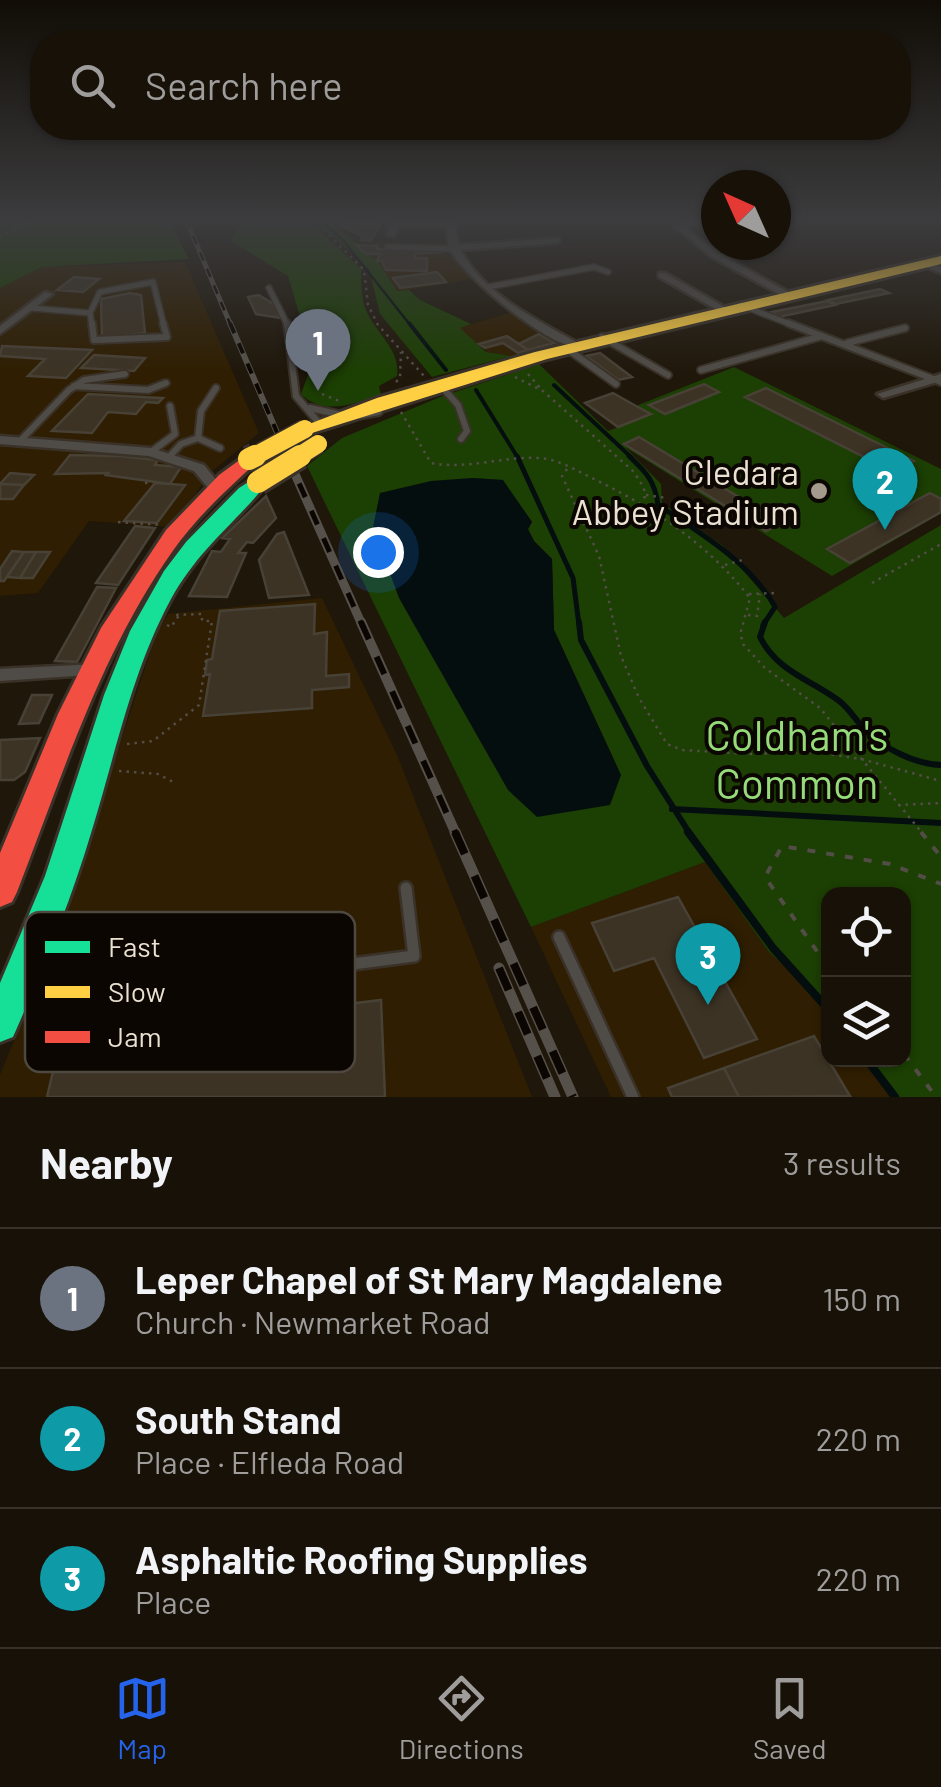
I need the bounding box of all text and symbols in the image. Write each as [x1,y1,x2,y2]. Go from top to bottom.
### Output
search box [30,30,911,140]
icon: search [65,58,120,113]
text: Search here [145,62,343,108]
north arrow [701,170,791,260]
pin: 1 [286,308,350,391]
pin: 2 [852,448,918,530]
place label: Cledara Abbey Stadium [572,450,799,532]
marker: Cledara Abbey Stadium [808,480,830,502]
your location [353,527,404,578]
park label: Coldham's Common [705,709,889,807]
map controls [821,887,911,1067]
button: locate [821,887,911,977]
legend [25,912,355,1072]
pin: 3 [676,922,740,1005]
text: Fast [108,929,161,963]
text: Slow [108,974,166,1008]
button: layers [821,977,911,1067]
text: Jam [108,1019,162,1053]
text: Nearby [40,1137,173,1187]
text: 3 results [783,1143,901,1181]
text: Leper Chapel of St Mary Magdalene [135,1256,723,1302]
text: 1 [67,1279,78,1317]
text: 150 m [822,1279,901,1317]
text: Church · Newmarket Road [135,1302,491,1340]
text: South Stand [135,1396,342,1442]
text: 2 [64,1419,81,1457]
text: 220 m [816,1419,901,1457]
text: Place · Elfleda Road [135,1442,404,1480]
text: Asphaltic Roofing Supplies [135,1536,588,1582]
text: 3 [64,1559,81,1597]
text: 220 m [816,1559,901,1597]
text: Place [135,1582,211,1620]
tab: Map [115,1671,170,1765]
tab: Directions [399,1671,524,1765]
tab: Saved [753,1671,826,1765]

